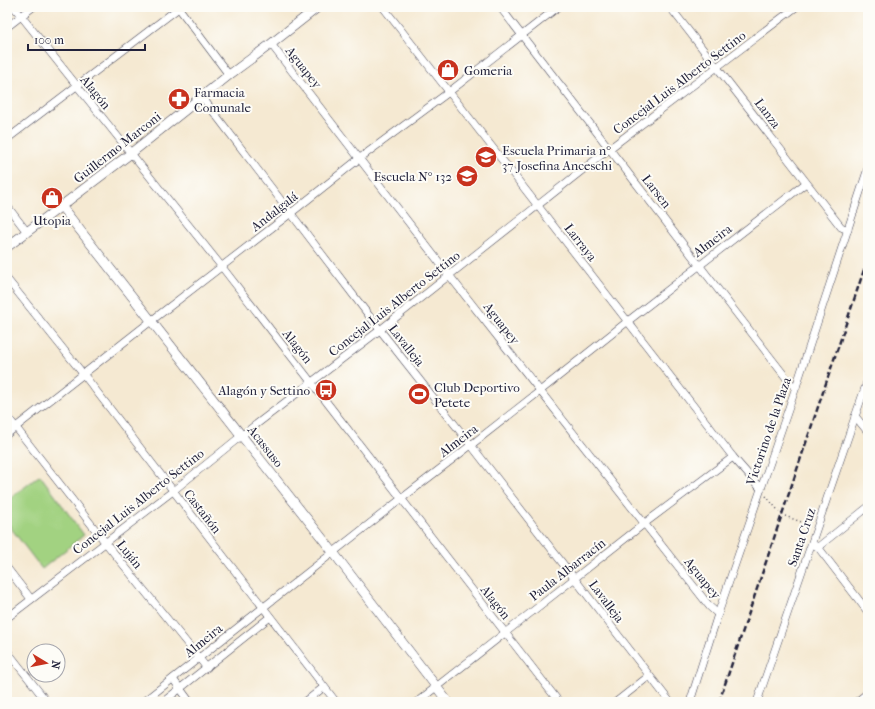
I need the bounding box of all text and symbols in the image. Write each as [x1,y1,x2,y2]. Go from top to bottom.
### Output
scale bar [28,26,145,52]
street label: Concejal Luis Alberto Settino [610,27,749,137]
text: 100 m [34,33,64,47]
street label: Aguapey [282,43,325,92]
shop icon: Gomeria [435,57,461,83]
place label: Gomeria [464,63,513,78]
street label: Alagón [77,72,114,113]
place label: Farmacia Comunale [194,85,251,115]
pharmacy icon: Farmacia Comunale [166,86,192,112]
street label: Lanza [752,96,784,132]
street label: Guillermo Marconi [71,109,164,186]
place label: Escuela Primaria n° 37 Josefina Anceschi [502,143,612,173]
school or university icon: Escuela Primaria n° 37 Josefina Anceschi [473,144,499,170]
school or university icon: Escuela N° 132 [454,163,480,189]
place label: Escuela N° 132 [373,169,452,184]
street label: Larsen [639,172,675,211]
shop icon: Utopia [39,185,65,211]
street label: Andalgalá [247,188,301,235]
place label: Utopia [33,213,72,228]
street label: Almeira [689,220,735,260]
street label: Larraya [561,221,601,265]
street label: Concejal Luis Alberto Settino [326,247,463,359]
street label: Aguapey [480,299,523,348]
street label: Lavalleja [386,321,428,370]
street label: Alagón [279,326,316,367]
street label: Victorino de la Plaza [743,374,794,488]
bus stop icon: Alagón y Settino [313,377,339,403]
place label: Club Deportivo Petete [434,380,520,410]
sports icon: Club Deportivo Petete [406,381,432,407]
place label: Alagón y Settino [217,383,310,398]
street label: Almeira [435,420,481,460]
street label: Acassuso [244,422,287,470]
street label: Concejal Luis Alberto Settino [70,445,207,557]
street label: Castañón [181,486,225,537]
street label: Santa Cruz [784,506,819,568]
street label: Paula Albarracín [526,535,609,604]
street label: Luján [114,537,146,572]
street label: Aguapey [681,554,725,603]
street label: Lavalleja [586,577,628,626]
street label: Alagón [477,582,514,623]
street label: Almeira [180,620,226,661]
north arrow [26,643,66,683]
text: N [48,659,62,671]

